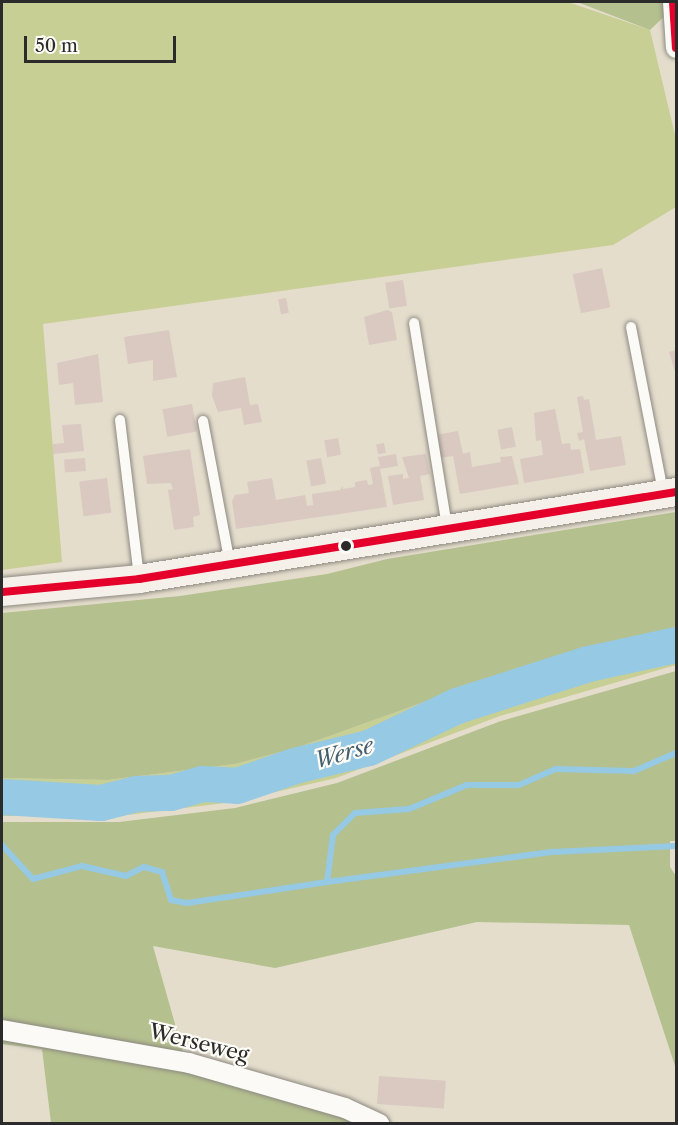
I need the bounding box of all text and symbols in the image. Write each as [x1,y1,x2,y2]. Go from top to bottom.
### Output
scale bar [27,24,178,62]
text: 50 m [35,35,78,57]
unlabelled marker [340,540,352,552]
water label: Werse [311,732,377,774]
street label: Werseweg [146,1018,252,1068]

